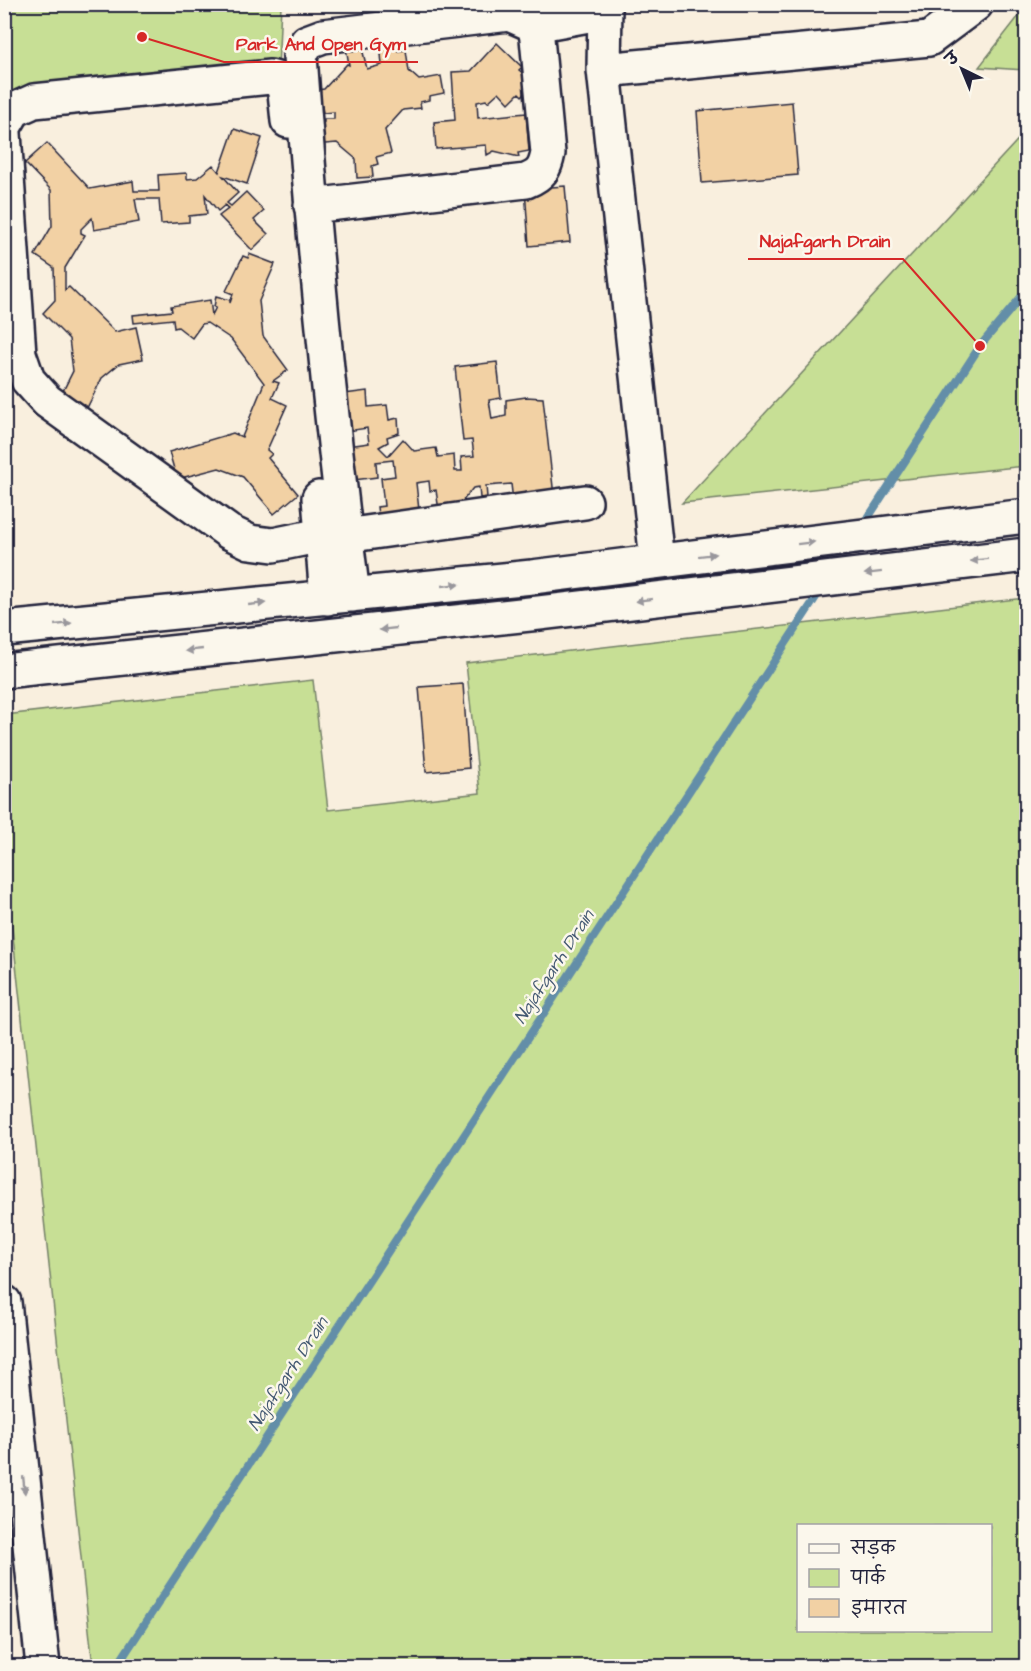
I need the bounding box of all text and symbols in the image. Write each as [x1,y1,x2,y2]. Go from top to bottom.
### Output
callout: Park And Open Gym [224,26,418,62]
text: Park And Open Gym [236,32,407,58]
north arrow [932,39,992,99]
text: उ [940,46,965,72]
callout: Najafgarh Drain [748,223,903,259]
text: Najafgarh Drain [760,229,890,255]
one-way arrow [797,538,816,548]
one-way arrow [698,551,717,560]
one-way arrow [969,556,988,565]
one-way arrow [863,568,882,578]
one-way arrow [441,580,460,590]
one-way arrow [635,596,654,605]
one-way arrow [247,599,266,609]
one-way arrow [53,619,72,629]
one-way arrow [378,624,397,634]
one-way arrow [185,645,204,655]
water label: Najafgarh Drain [508,904,602,1029]
water label: Najafgarh Drain [242,1311,336,1436]
one-way arrow [19,1476,29,1495]
legend [797,1524,992,1632]
text: सड़क [850,1536,896,1561]
text: पार्क [850,1564,886,1591]
text: इमारत [851,1596,907,1621]

